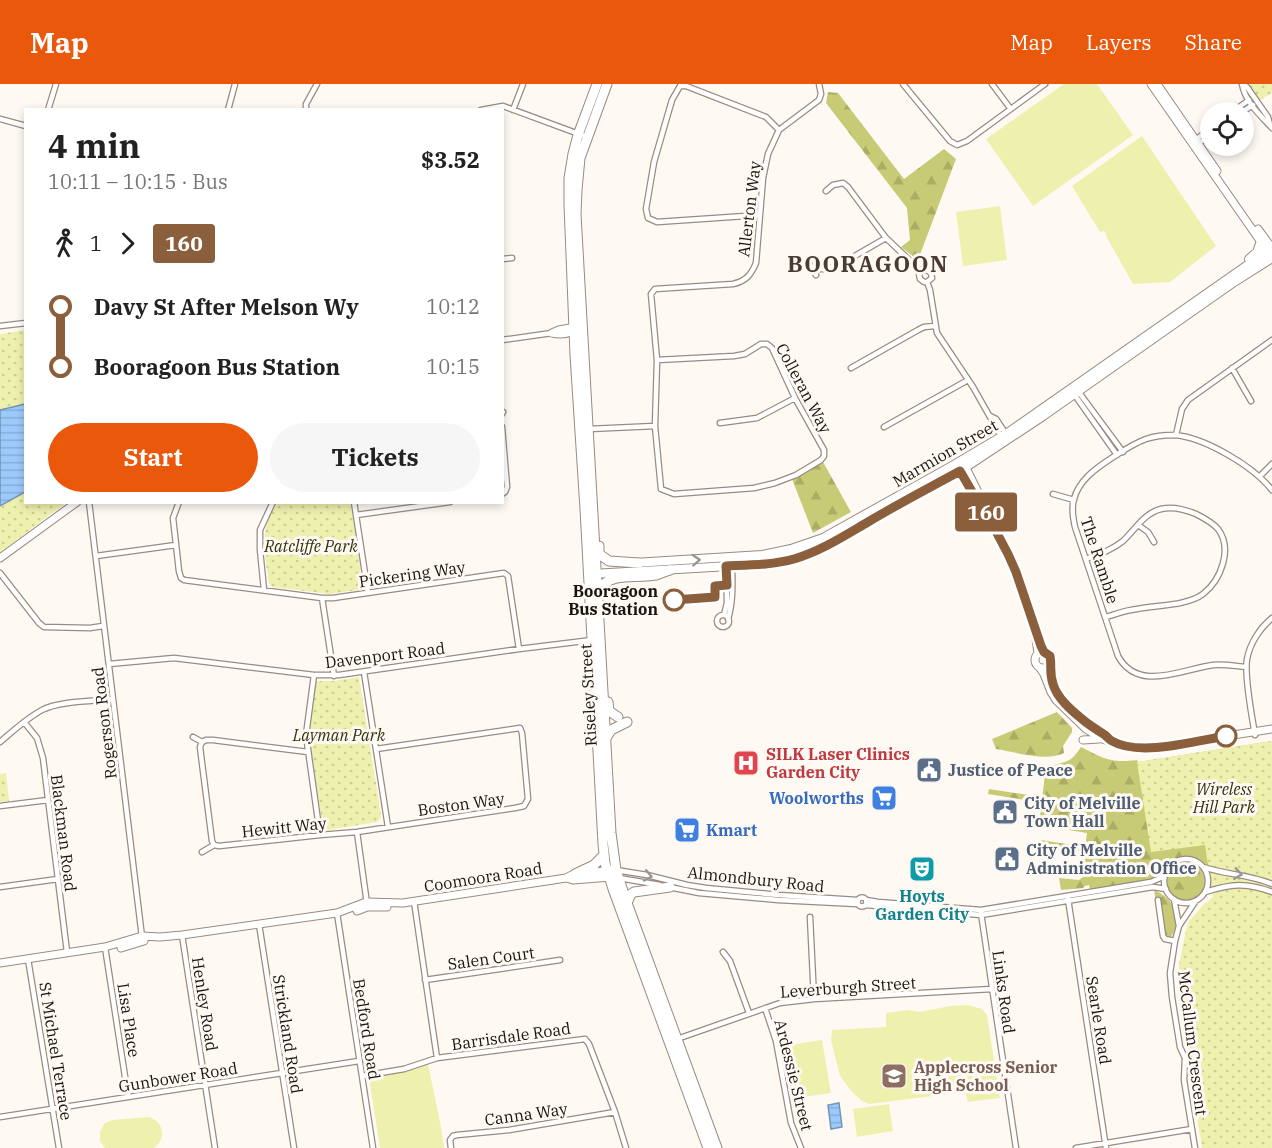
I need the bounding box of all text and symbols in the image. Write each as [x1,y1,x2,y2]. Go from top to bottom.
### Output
text: Map [30,24,89,61]
text: Map [1010,28,1053,56]
text: Layers [1086,28,1152,56]
text: Share [1185,28,1242,56]
map controls [1200,102,1254,156]
button: locate [1200,102,1254,156]
text: 4 min [48,124,140,167]
text: $3.52 [421,145,480,174]
street label: Allerton Way [733,159,765,258]
text: 10:11 – 10:15 · Bus [48,168,228,195]
icon: walk [48,227,81,260]
icon: forward [111,227,144,260]
text: 160 [165,229,203,257]
text: 1 [90,230,102,257]
district label: BOORAGOON [787,249,949,278]
text: Davy St After Melson Wy [94,292,359,321]
text: 10:12 [426,293,480,320]
street label: Colleran Way [772,340,836,437]
text: Booragoon Bus Station [94,352,340,381]
text: 10:15 [426,353,480,380]
street label: Marmion Street [889,415,1001,491]
button: Start [48,423,258,492]
button: Tickets [270,423,480,492]
line badge: 160 [952,492,1020,532]
text: 160 [967,498,1005,526]
street label: The Ramble [1077,514,1123,606]
park label: Ratcliffe Park [263,536,358,556]
one-way arrow [691,553,700,566]
street label: Pickering Way [357,557,467,591]
place label: Booragoon Bus Station [568,581,658,619]
marker: Booragoon Bus Station [663,589,685,611]
street label: Davenport Road [324,638,446,672]
street label: Riseley Street [575,643,601,747]
street label: Rogerson Road [87,666,121,780]
park label: Layman Park [292,725,386,745]
unlabelled marker [1215,725,1237,747]
place label: SILK Laser Clinics Garden City [766,744,910,782]
hospital icon: SILK Laser Clinics Garden City [731,748,761,778]
public building icon: Justice of Peace [914,755,944,785]
place label: Justice of Peace [948,760,1073,780]
street label: Blackman Road [47,773,81,893]
park label: Wireless Hill Park [1192,779,1256,817]
supermarket icon: Woolworths [869,783,899,813]
street label: Boston Way [416,788,506,820]
place label: Woolworths [769,788,864,808]
place label: City of Melville Town Hall [1024,793,1141,831]
public building icon: City of Melville Town Hall [990,797,1020,827]
street label: Hewitt Way [241,813,328,841]
supermarket icon: Kmart [672,815,702,845]
place label: Kmart [706,820,757,840]
place label: City of Melville Administration Office [1026,840,1196,878]
public building icon: City of Melville Administration Office [992,844,1022,874]
theatre icon: Hoyts Garden City [907,854,937,884]
street label: Coomoora Road [422,858,544,896]
street label: Almondbury Road [687,862,826,896]
one-way arrow [643,868,653,881]
one-way arrow [1233,868,1242,880]
place label: Hoyts Garden City [875,886,970,924]
street label: Salen Court [446,942,536,974]
street label: Links Road [988,949,1020,1035]
street label: Henley Road [188,955,222,1053]
street label: McCallum Crescent [1174,969,1212,1117]
street label: Leverburgh Street [779,972,917,1002]
street label: Strickland Road [269,973,307,1095]
street label: Searle Road [1082,974,1116,1066]
street label: Bedford Road [349,977,385,1081]
street label: St Michael Terrace [35,980,77,1122]
street label: Lisa Place [113,981,145,1059]
street label: Ardessie Street [770,1017,818,1133]
street label: Barrisdale Road [450,1018,572,1054]
place label: Applecross Senior High School [914,1057,1058,1095]
street label: Gunbower Road [117,1058,239,1096]
school or university icon: Applecross Senior High School [879,1061,909,1091]
street label: Canna Way [483,1098,569,1130]

